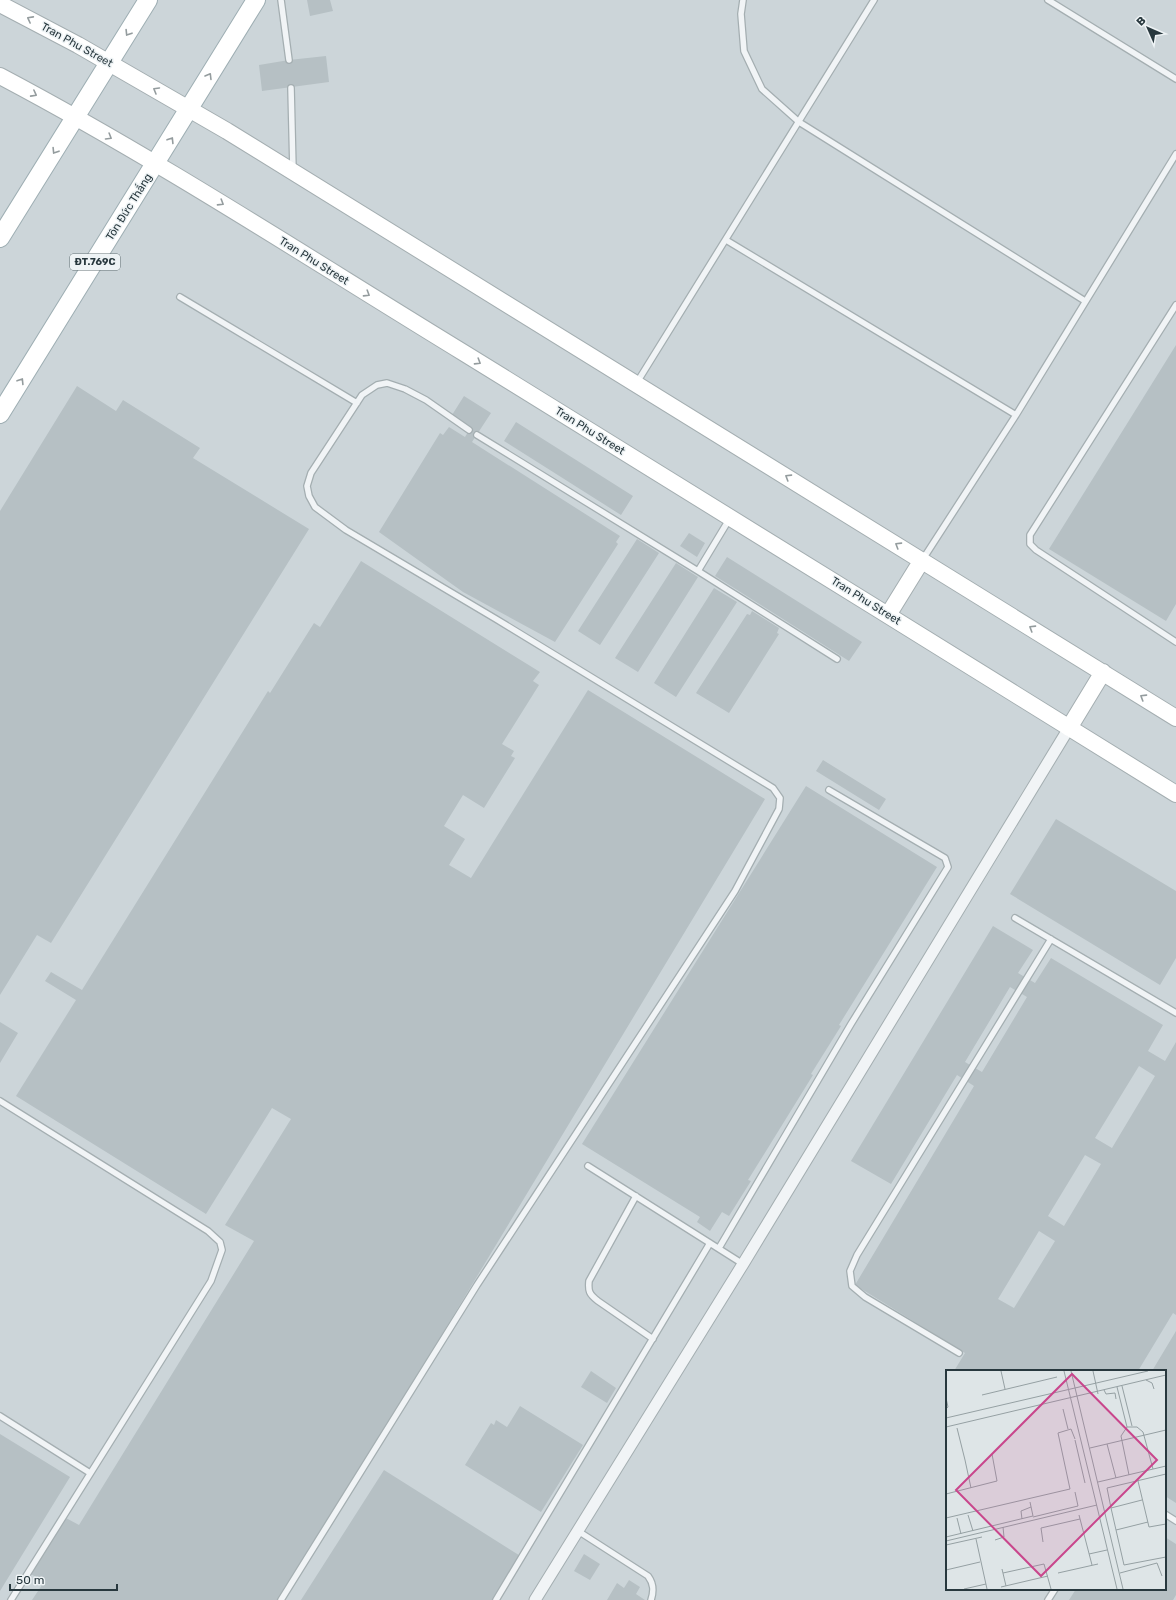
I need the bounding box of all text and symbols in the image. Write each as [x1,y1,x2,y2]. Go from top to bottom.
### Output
north arrow [1128,8,1168,48]
text: B [1134,14,1149,29]
one-way arrow [27,17,34,24]
street label: Tran Phu Street [39,20,116,70]
one-way arrow [125,29,132,36]
one-way arrow [205,73,212,80]
one-way arrow [153,87,160,94]
one-way arrow [30,90,38,97]
one-way arrow [105,132,112,140]
one-way arrow [166,137,173,144]
one-way arrow [52,146,59,153]
street label: Tôn Đức Thắng [102,170,155,243]
one-way arrow [217,199,224,206]
street label: Tran Phu Street [277,234,352,288]
road number: ĐT.769C [70,254,120,270]
one-way arrow [363,289,370,296]
one-way arrow [474,357,481,364]
one-way arrow [16,378,23,385]
street label: Tran Phu Street [553,404,628,458]
one-way arrow [785,475,792,482]
one-way arrow [895,542,902,550]
street label: Tran Phu Street [829,574,904,628]
one-way arrow [1030,626,1037,633]
one-way arrow [1140,694,1147,702]
inset map [946,1370,1166,1590]
scale bar [10,1566,117,1592]
text: 50 m [16,1573,44,1587]

